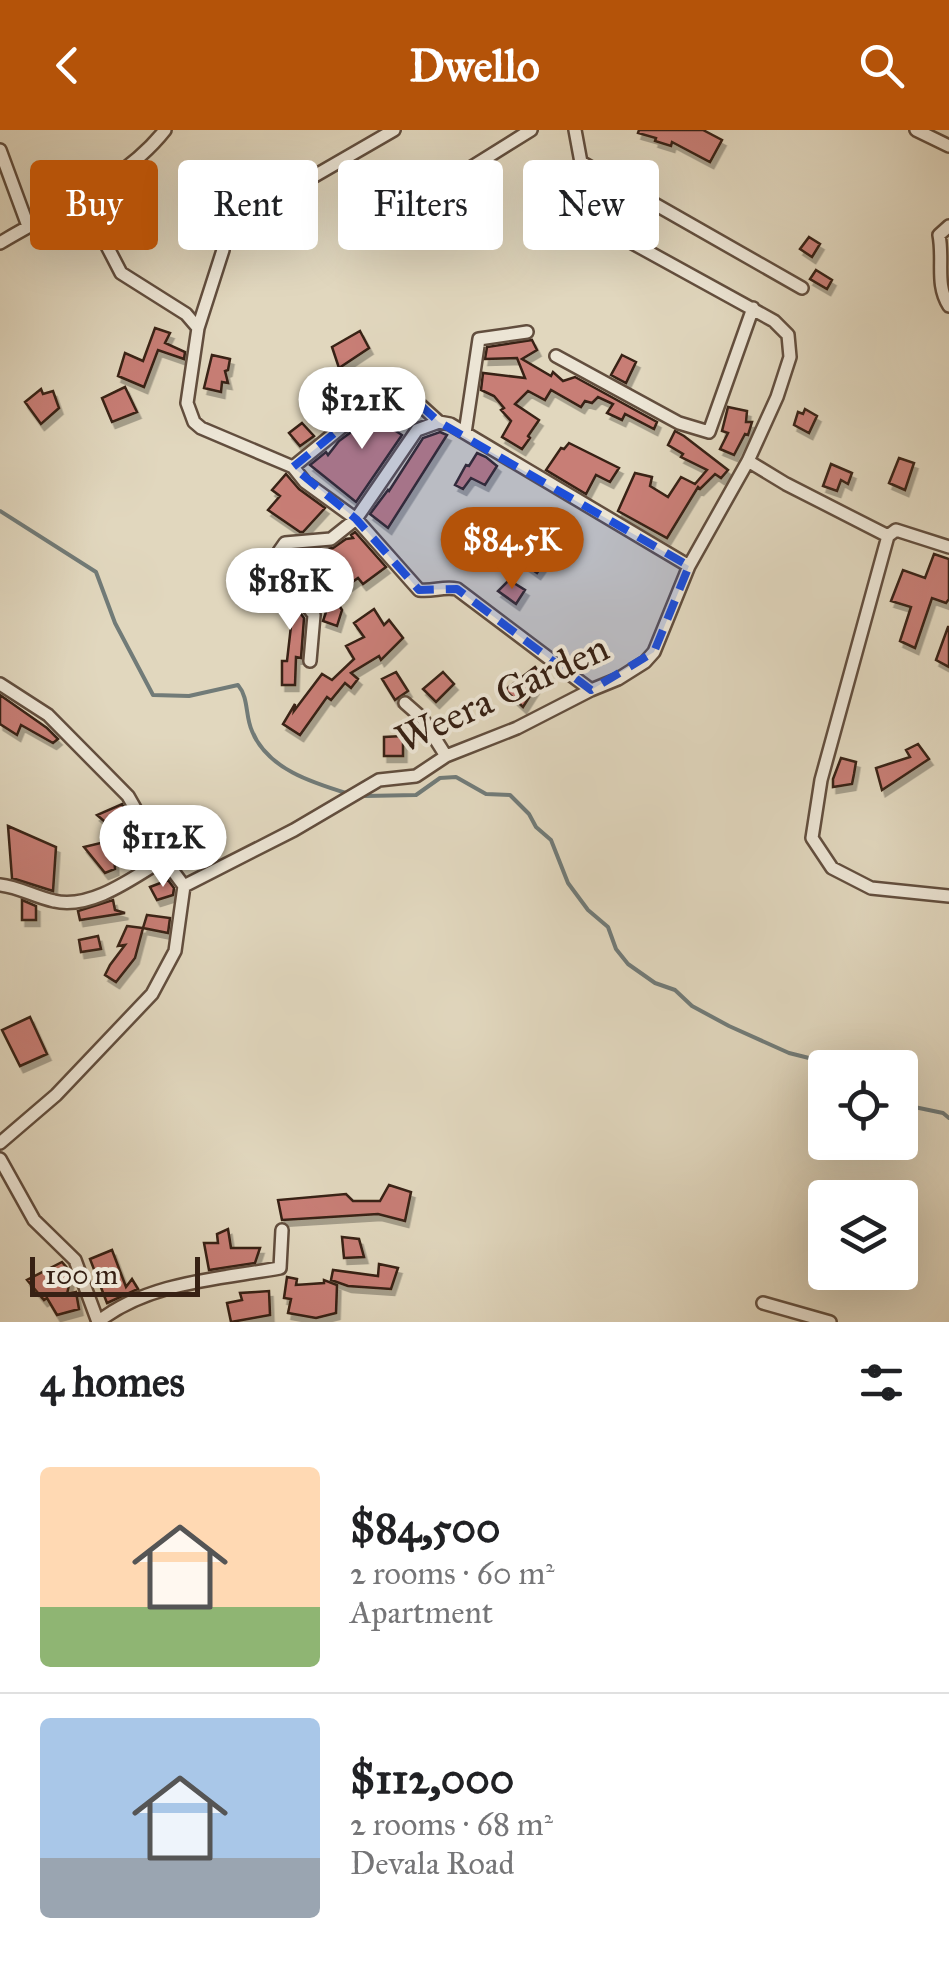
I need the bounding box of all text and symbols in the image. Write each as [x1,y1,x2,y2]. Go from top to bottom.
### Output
icon: back [40,38,95,93]
text: Dwello [409,38,540,93]
icon: search [854,38,909,93]
chip: Buy [30,160,158,250]
chip: Rent [178,160,318,250]
chip: Filters [338,160,503,250]
chip: New [523,160,659,250]
pin: $121K [292,367,432,452]
text: $121K [321,380,403,419]
pin: $84.5K [431,507,593,592]
text: $84.5K [463,520,561,559]
pin: $181K [220,548,360,633]
text: $181K [248,561,332,600]
street label: Weera Garden [388,622,616,764]
pin: $112K [93,805,233,890]
text: $112K [122,818,204,857]
map controls [808,1050,918,1290]
button: locate [808,1050,918,1160]
button: layers [808,1180,918,1290]
scale bar [30,1252,200,1296]
text: 100 m [45,1257,118,1292]
icon: filters [854,1355,909,1410]
text: 4 homes [40,1356,185,1408]
text: $84,500 [350,1502,500,1554]
icon: home [120,1507,240,1627]
text: 2 rooms · 60 m² [350,1554,555,1593]
text: Apartment [350,1593,493,1632]
text: $112,000 [350,1753,514,1805]
icon: home [120,1758,240,1878]
text: 2 rooms · 68 m² [350,1805,553,1844]
text: Devala Road [350,1844,514,1883]

